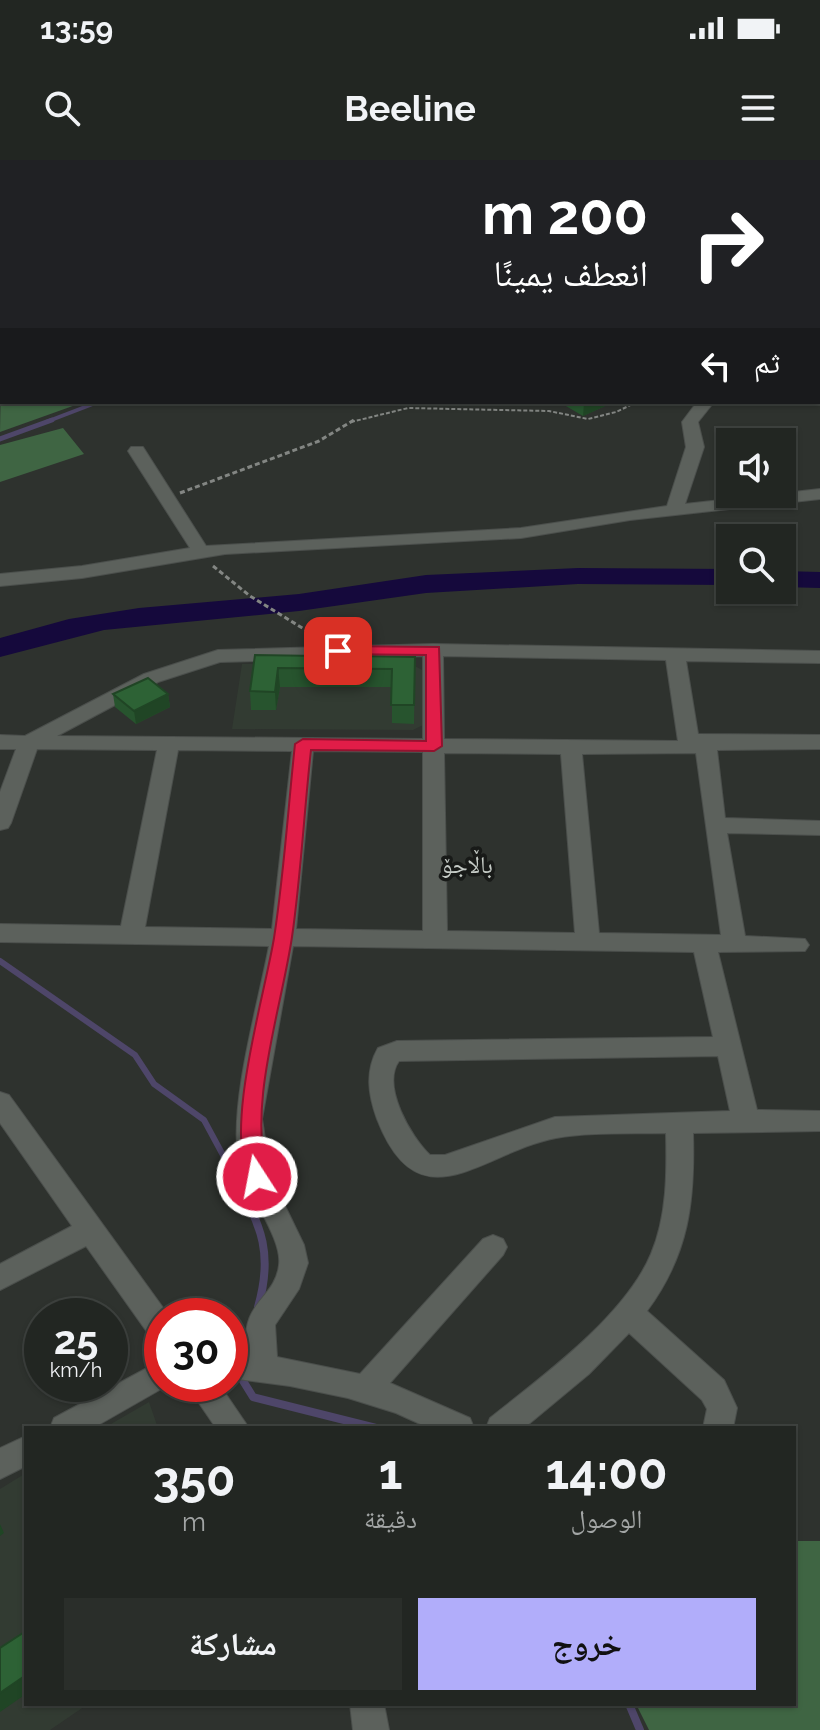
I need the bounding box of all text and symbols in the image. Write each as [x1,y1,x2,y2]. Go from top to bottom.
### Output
text: 13:59 [40,11,113,46]
icon: search [40,86,84,130]
icon: menu [736,86,780,130]
text: Beeline [344,87,476,129]
text: 200 m [482,181,648,247]
icon: right [676,192,780,296]
text: انعطف يمينًا [494,252,648,294]
icon: left [694,344,738,388]
text: ثم [754,345,780,380]
map controls [716,428,796,604]
button: sound [716,428,796,508]
button: search [716,524,796,604]
pin [304,617,372,685]
icon: arrive [316,629,360,673]
district label: باڵاجۆ [441,849,493,879]
position arrow [215,1135,299,1219]
speed limit sign: 30 [144,1298,248,1402]
text: 25 [54,1316,98,1363]
text: km/h [50,1358,102,1382]
text: 1 [379,1444,402,1500]
text: 14:00 [546,1444,667,1500]
text: 350 [153,1451,235,1507]
text: دقيقة [364,1504,417,1534]
text: الوصول [570,1504,642,1534]
text: m [182,1507,206,1537]
button: مشاركة [64,1598,402,1690]
button: خروج [418,1598,756,1690]

